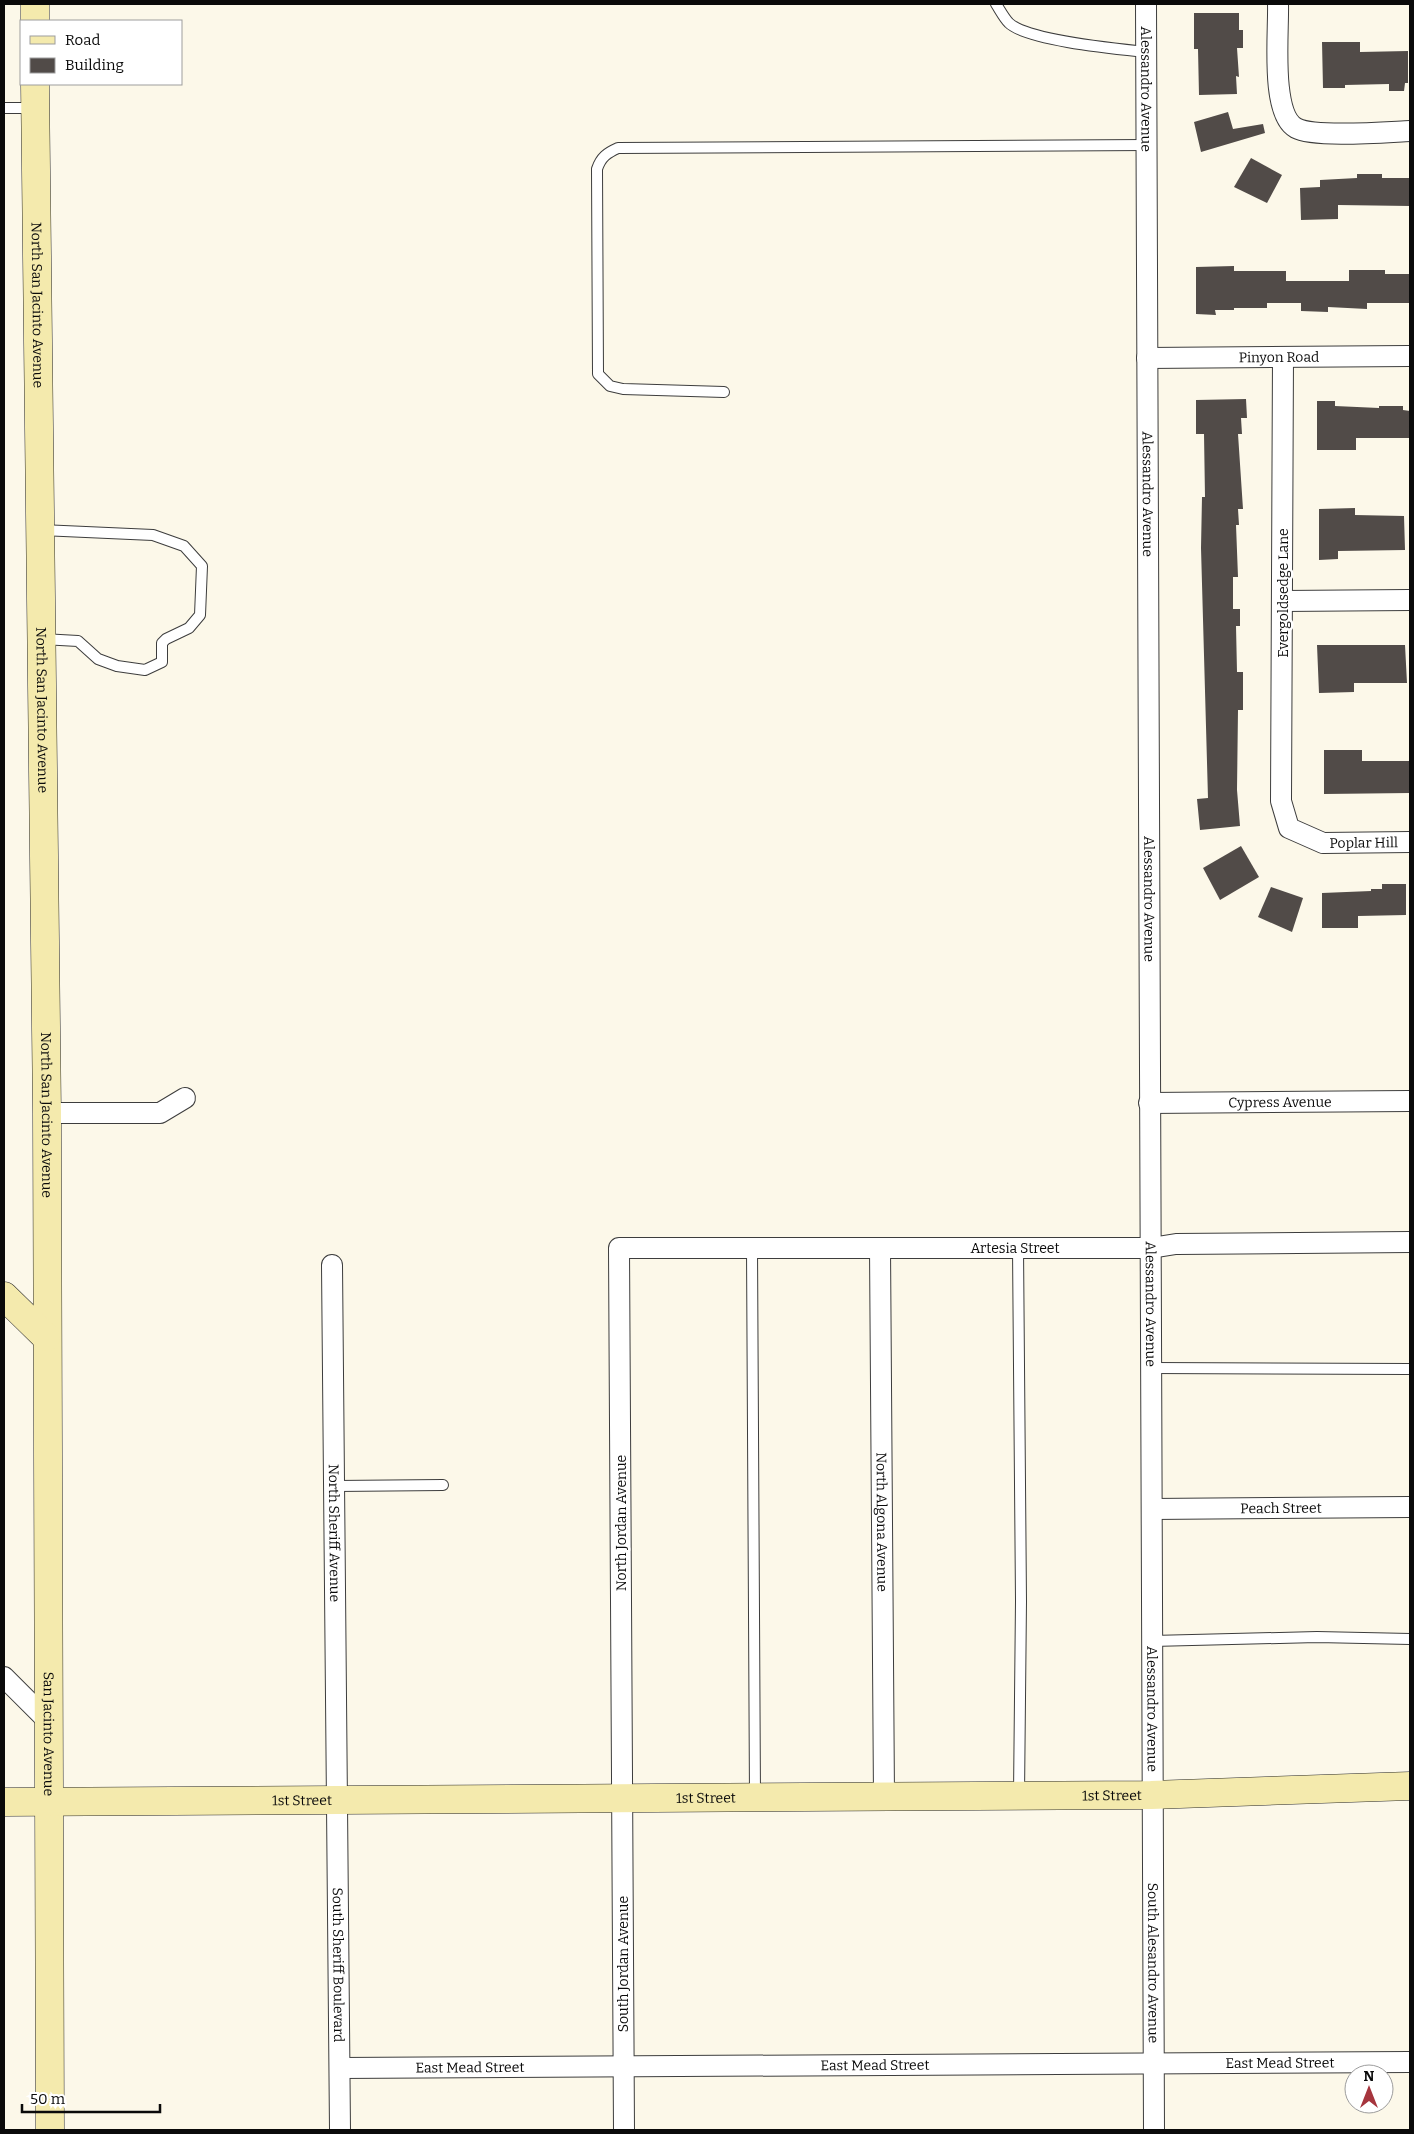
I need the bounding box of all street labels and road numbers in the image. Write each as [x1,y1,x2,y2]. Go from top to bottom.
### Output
street label: Alessandro Avenue [1138,26,1155,152]
street label: North San Jacinto Avenue [28,222,47,388]
street label: Pinyon Road [1239,348,1319,366]
street label: Alessandro Avenue [1139,431,1157,557]
street label: Evergoldsedge Lane [1275,528,1292,658]
street label: North San Jacinto Avenue [33,627,52,793]
street label: Poplar Hill [1329,834,1398,851]
street label: Alessandro Avenue [1141,836,1158,962]
street label: North San Jacinto Avenue [38,1032,56,1198]
street label: Cypress Avenue [1228,1093,1332,1111]
street label: Artesia Street [970,1240,1060,1257]
street label: Alessandro Avenue [1142,1241,1160,1367]
street label: North Algona Avenue [873,1452,891,1592]
street label: North Jordan Avenue [613,1455,630,1591]
street label: North Sheriff Avenue [325,1464,344,1602]
street label: Peach Street [1240,1499,1322,1517]
street label: Alessandro Avenue [1144,1646,1161,1772]
street label: San Jacinto Avenue [40,1672,58,1796]
street label: 1st Street [1082,1787,1142,1804]
street label: 1st Street [676,1789,736,1806]
street label: 1st Street [272,1791,332,1809]
street label: South Alesandro Avenue [1145,1883,1162,2043]
street label: South Sheriff Boulevard [329,1887,348,2042]
street label: South Jordan Avenue [615,1896,632,2032]
street label: East Mead Street [1225,2054,1335,2072]
street label: East Mead Street [820,2056,930,2074]
street label: East Mead Street [415,2058,525,2076]

